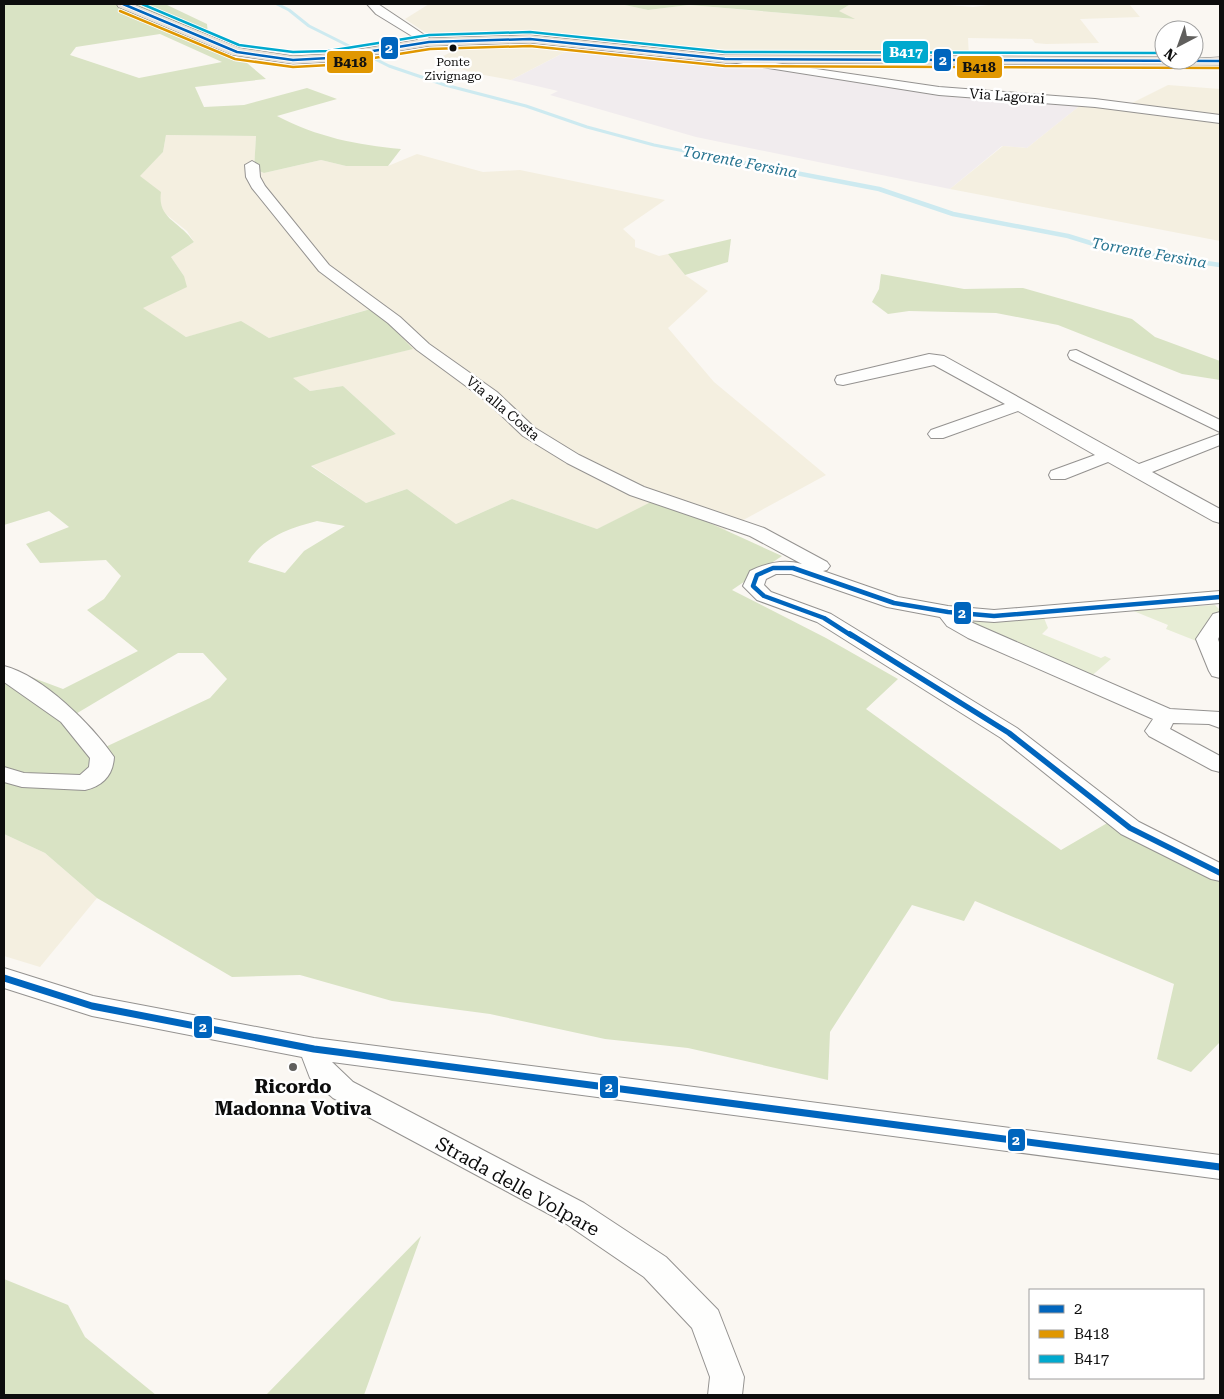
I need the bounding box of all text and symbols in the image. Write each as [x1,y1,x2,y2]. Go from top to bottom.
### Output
north arrow [1154,20,1204,70]
line badge: 2 [380,36,399,60]
text: 2 [385,40,393,56]
line badge: B417 [882,40,929,64]
marker: Ponte Zivignago [448,43,458,53]
text: B417 [889,44,923,60]
text: N [1161,45,1180,64]
line badge: 2 [933,48,952,72]
line badge: B418 [326,50,374,74]
text: 2 [939,52,947,68]
text: B418 [333,54,367,70]
place label: Ponte Zivignago [424,55,482,83]
line badge: B418 [956,55,1003,79]
text: B418 [962,59,996,75]
street label: Via Lagorai [969,85,1046,107]
water label: Torrente Fersina [681,142,799,182]
water label: Torrente Fersina [1090,234,1208,272]
street label: Via alla Costa [463,373,543,444]
line badge: 2 [953,601,972,625]
text: 2 [958,605,966,621]
line badge: 2 [193,1015,213,1039]
text: 2 [199,1019,207,1035]
marker: Ricordo Madonna Votiva [287,1061,299,1073]
place label: Ricordo Madonna Votiva [215,1075,371,1120]
line badge: 2 [599,1075,619,1099]
text: 2 [605,1079,613,1095]
line badge: 2 [1007,1128,1026,1152]
street label: Strada delle Volpare [432,1132,604,1241]
text: 2 [1012,1132,1020,1148]
legend [1029,1289,1204,1379]
text: 2 [1074,1300,1082,1318]
text: B418 [1074,1325,1109,1343]
text: B417 [1074,1350,1109,1368]

